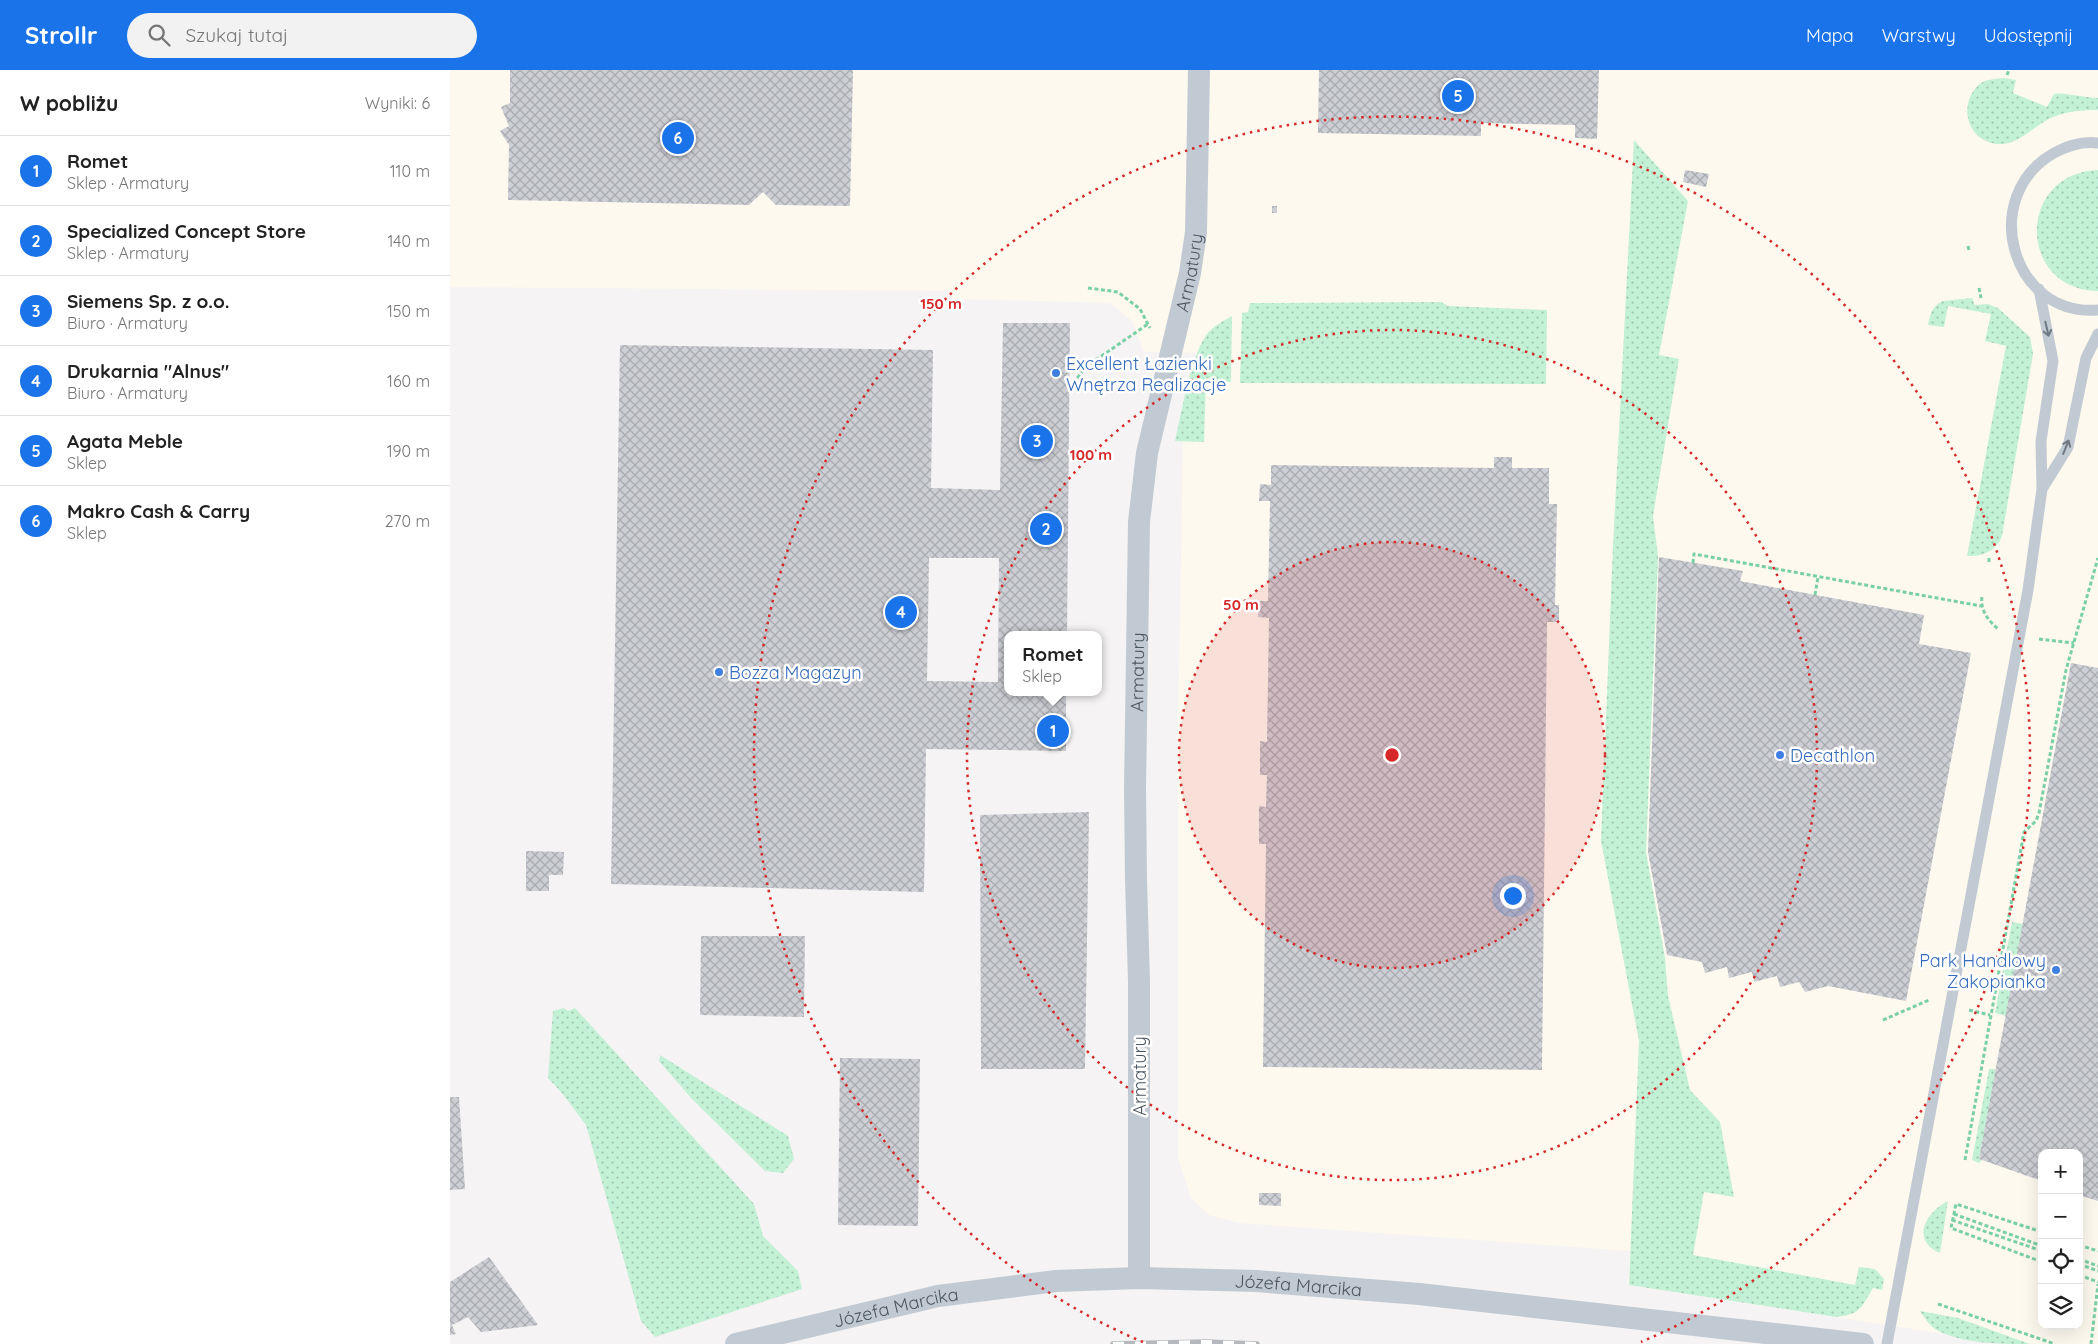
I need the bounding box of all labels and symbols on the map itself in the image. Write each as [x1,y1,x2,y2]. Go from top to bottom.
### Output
pin: 5 [1442,77,1474,115]
pin: 6 [662,119,694,157]
street label: Armatury [1170,232,1207,314]
text: 150 m [920,294,962,313]
one-way arrow [2043,320,2053,336]
place label: Excellent Łazienki Wnętrza Realizacje [1066,352,1226,396]
marker: Excellent Łazienki Wnętrza Realizacje [1050,367,1062,379]
pin: 3 [1021,422,1053,460]
one-way arrow [2062,440,2072,455]
text: 100 m [1070,445,1112,464]
pin: 2 [1030,510,1062,548]
pin: 4 [885,593,917,631]
text: 50 m [1223,595,1259,614]
street label: Armatury [1125,632,1149,712]
place label: Bozza Magazyn [729,661,862,684]
marker: Bozza Magazyn [713,666,725,678]
pin: 1 [1037,712,1069,750]
place label: Decathlon [1790,744,1875,767]
centre of rings [1383,746,1401,764]
marker: Decathlon [1774,749,1786,761]
your location [1500,883,1526,909]
place label: Park Handlowy Zakopianka [1919,949,2046,993]
marker: Park Handlowy Zakopianka [2050,964,2062,976]
street label: Armatury [1128,1036,1151,1116]
street label: Józefa Marcika [1234,1269,1363,1301]
street label: Józefa Marcika [831,1282,960,1332]

